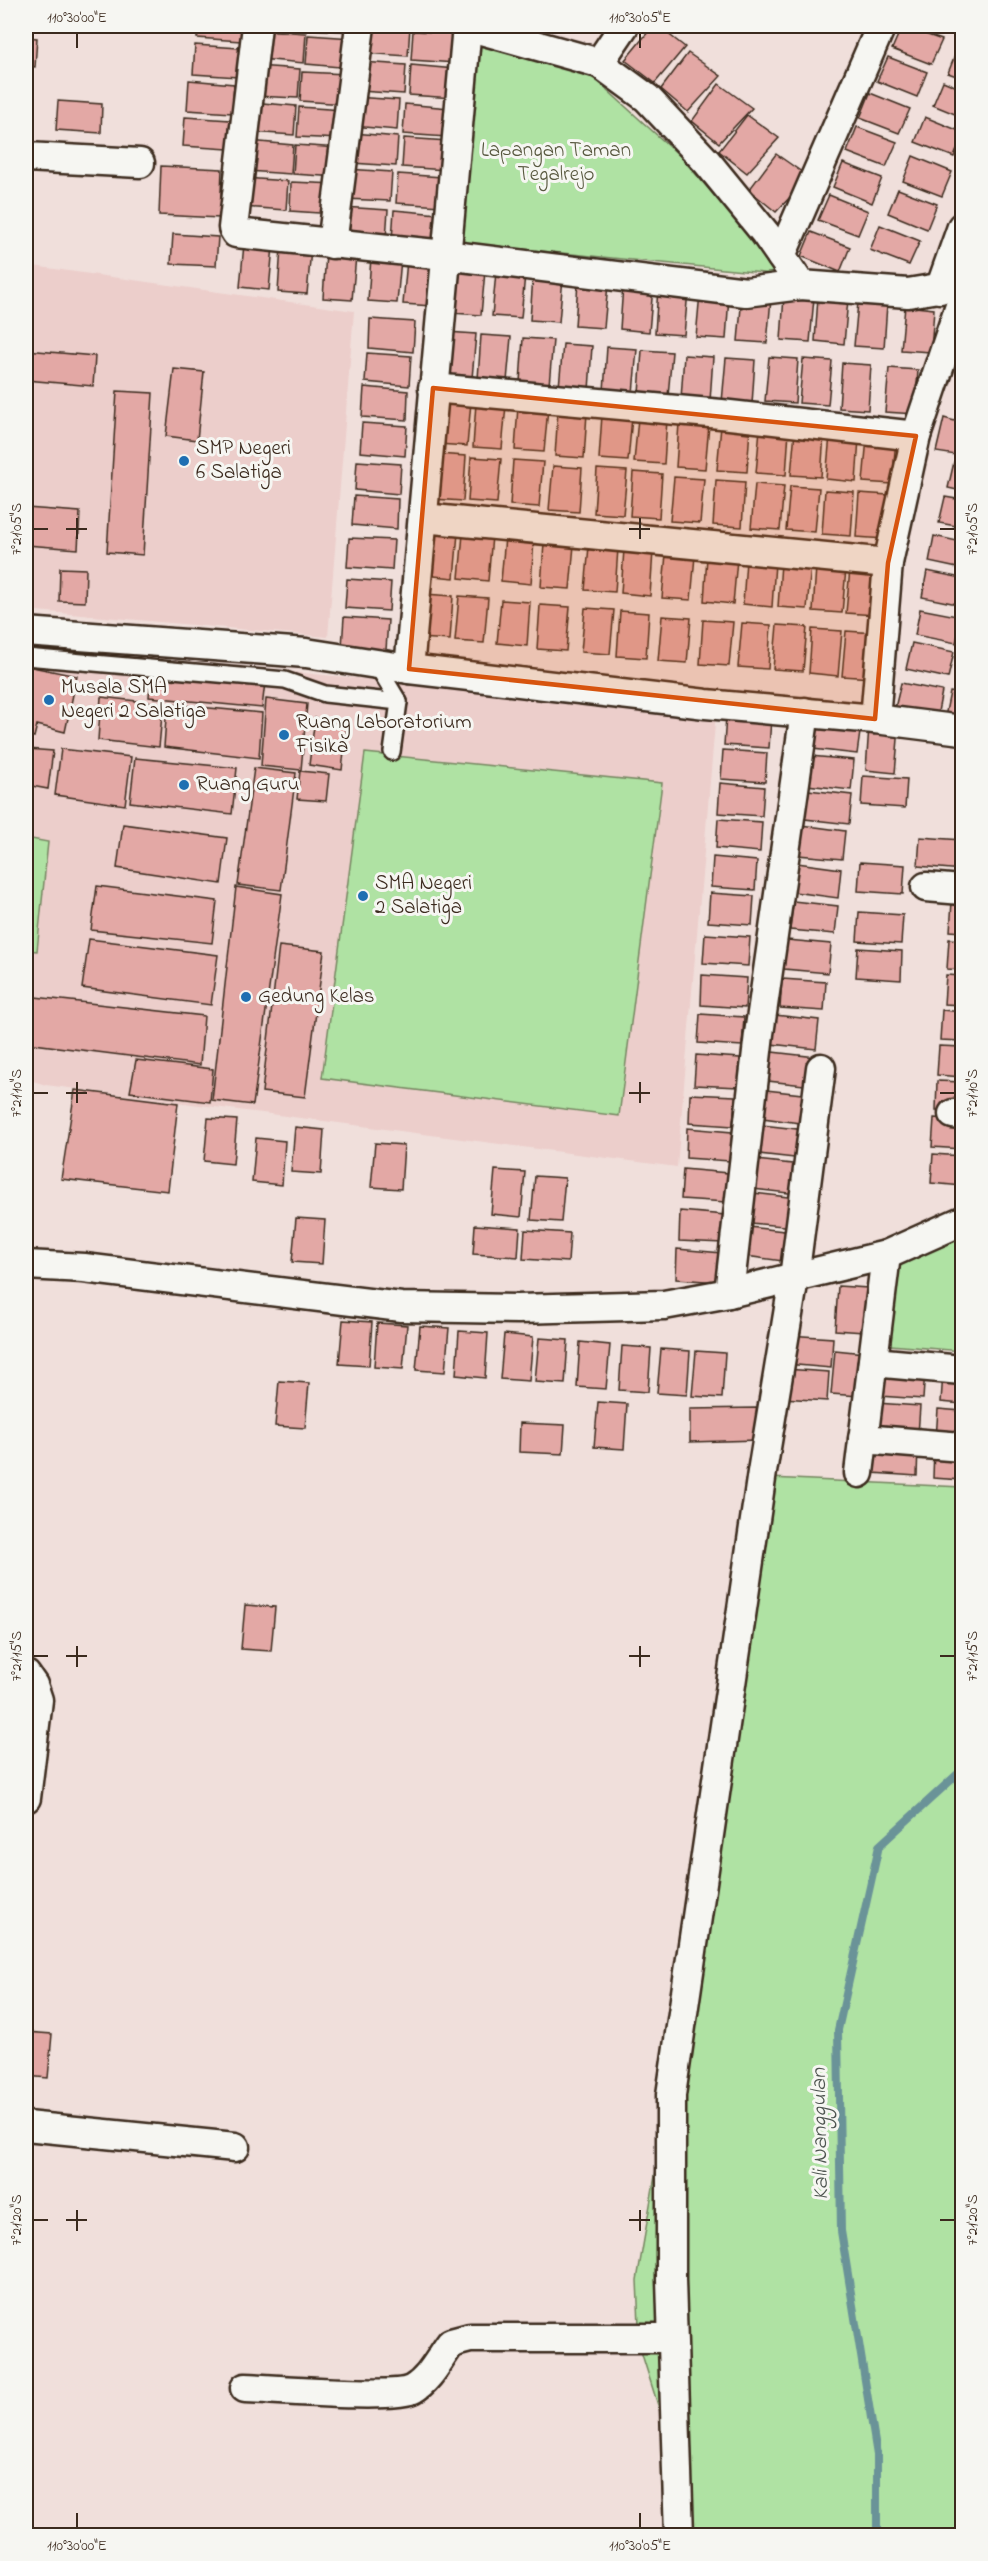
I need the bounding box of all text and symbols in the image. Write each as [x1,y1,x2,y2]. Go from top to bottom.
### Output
text: 110°30'00"E [47,7,107,29]
text: 110°30'05"E [609,7,671,29]
park label: Lapangan Taman Tegalrejo [481,136,631,192]
place label: SMP Negeri 6 Salatiga [196,434,291,490]
marker: SMP Negeri 6 Salatiga [177,454,191,468]
text: 7°21'05"S [6,503,28,555]
text: 7°21'05"S [962,503,984,555]
place label: Musala SMA Negeri 2 Salatiga [61,673,206,729]
marker: Musala SMA Negeri 2 Salatiga [42,693,56,707]
place label: Ruang Laboratorium Fisika [295,708,471,762]
marker: Ruang Laboratorium Fisika [277,728,291,742]
place label: Ruang Guru [196,770,300,802]
marker: Ruang Guru [177,778,191,792]
place label: SMA Negeri 2 Salatiga [375,869,472,925]
marker: SMA Negeri 2 Salatiga [356,889,370,903]
place label: Gedung Kelas [258,982,375,1014]
marker: Gedung Kelas [239,990,253,1004]
text: 7°21'10"S [6,1068,28,1117]
text: 7°21'10"S [962,1068,984,1117]
text: 7°21'15"S [6,1630,28,1681]
text: 7°21'15"S [962,1630,984,1681]
water label: Kali Nanggulan [804,2067,838,2200]
text: 7°21'20"S [6,2194,28,2246]
text: 7°21'20"S [962,2194,984,2246]
text: 110°30'00"E [47,2535,107,2557]
text: 110°30'05"E [609,2535,671,2557]

